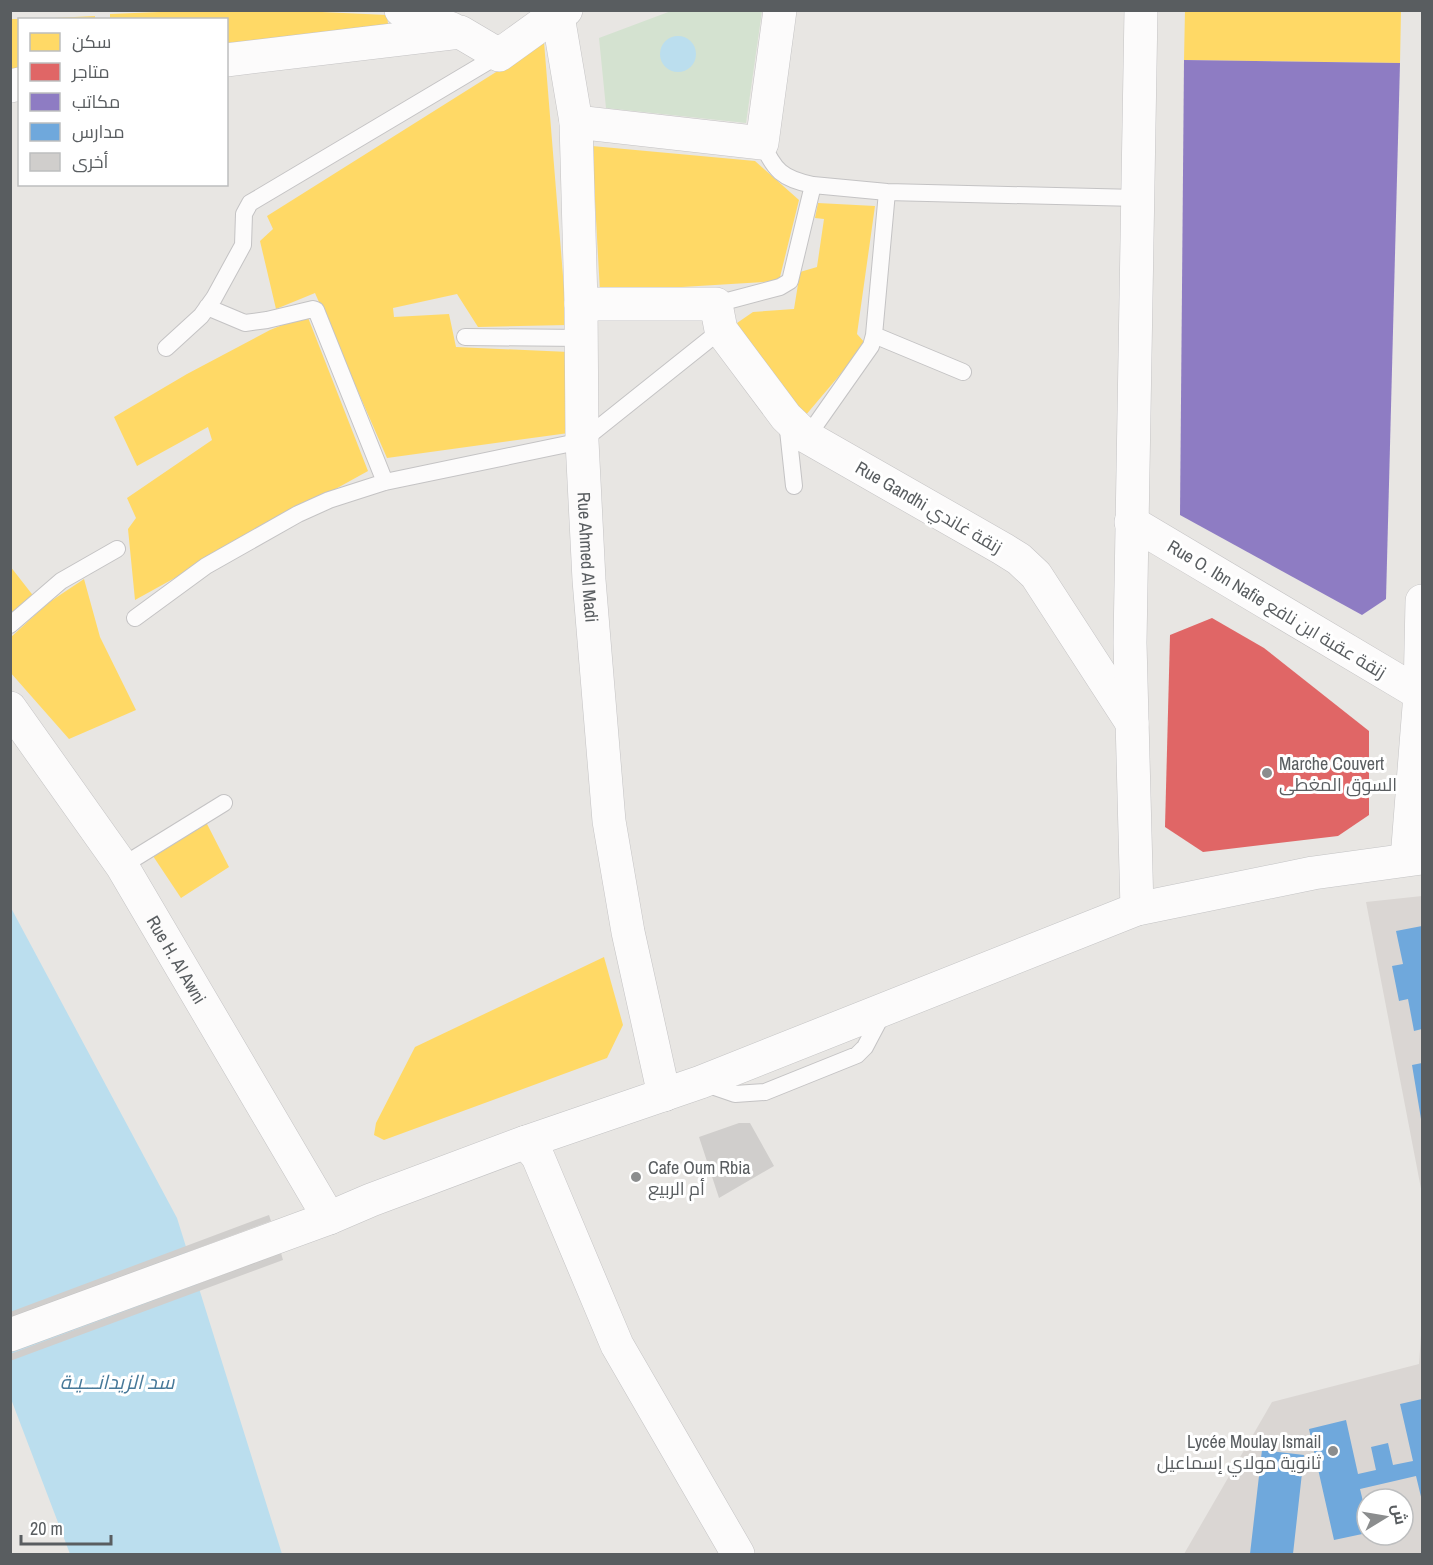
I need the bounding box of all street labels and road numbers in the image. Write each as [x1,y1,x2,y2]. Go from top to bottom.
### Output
street label: Rue Gandhi زنقة غاندي [850,455,1007,561]
street label: Rue Ahmed Al Madi [572,491,605,623]
street label: Rue O. Ibn Nafie زنقة عقبة ابن نافع [1163,534,1391,684]
street label: Rue H. Al Awni [141,911,213,1008]

